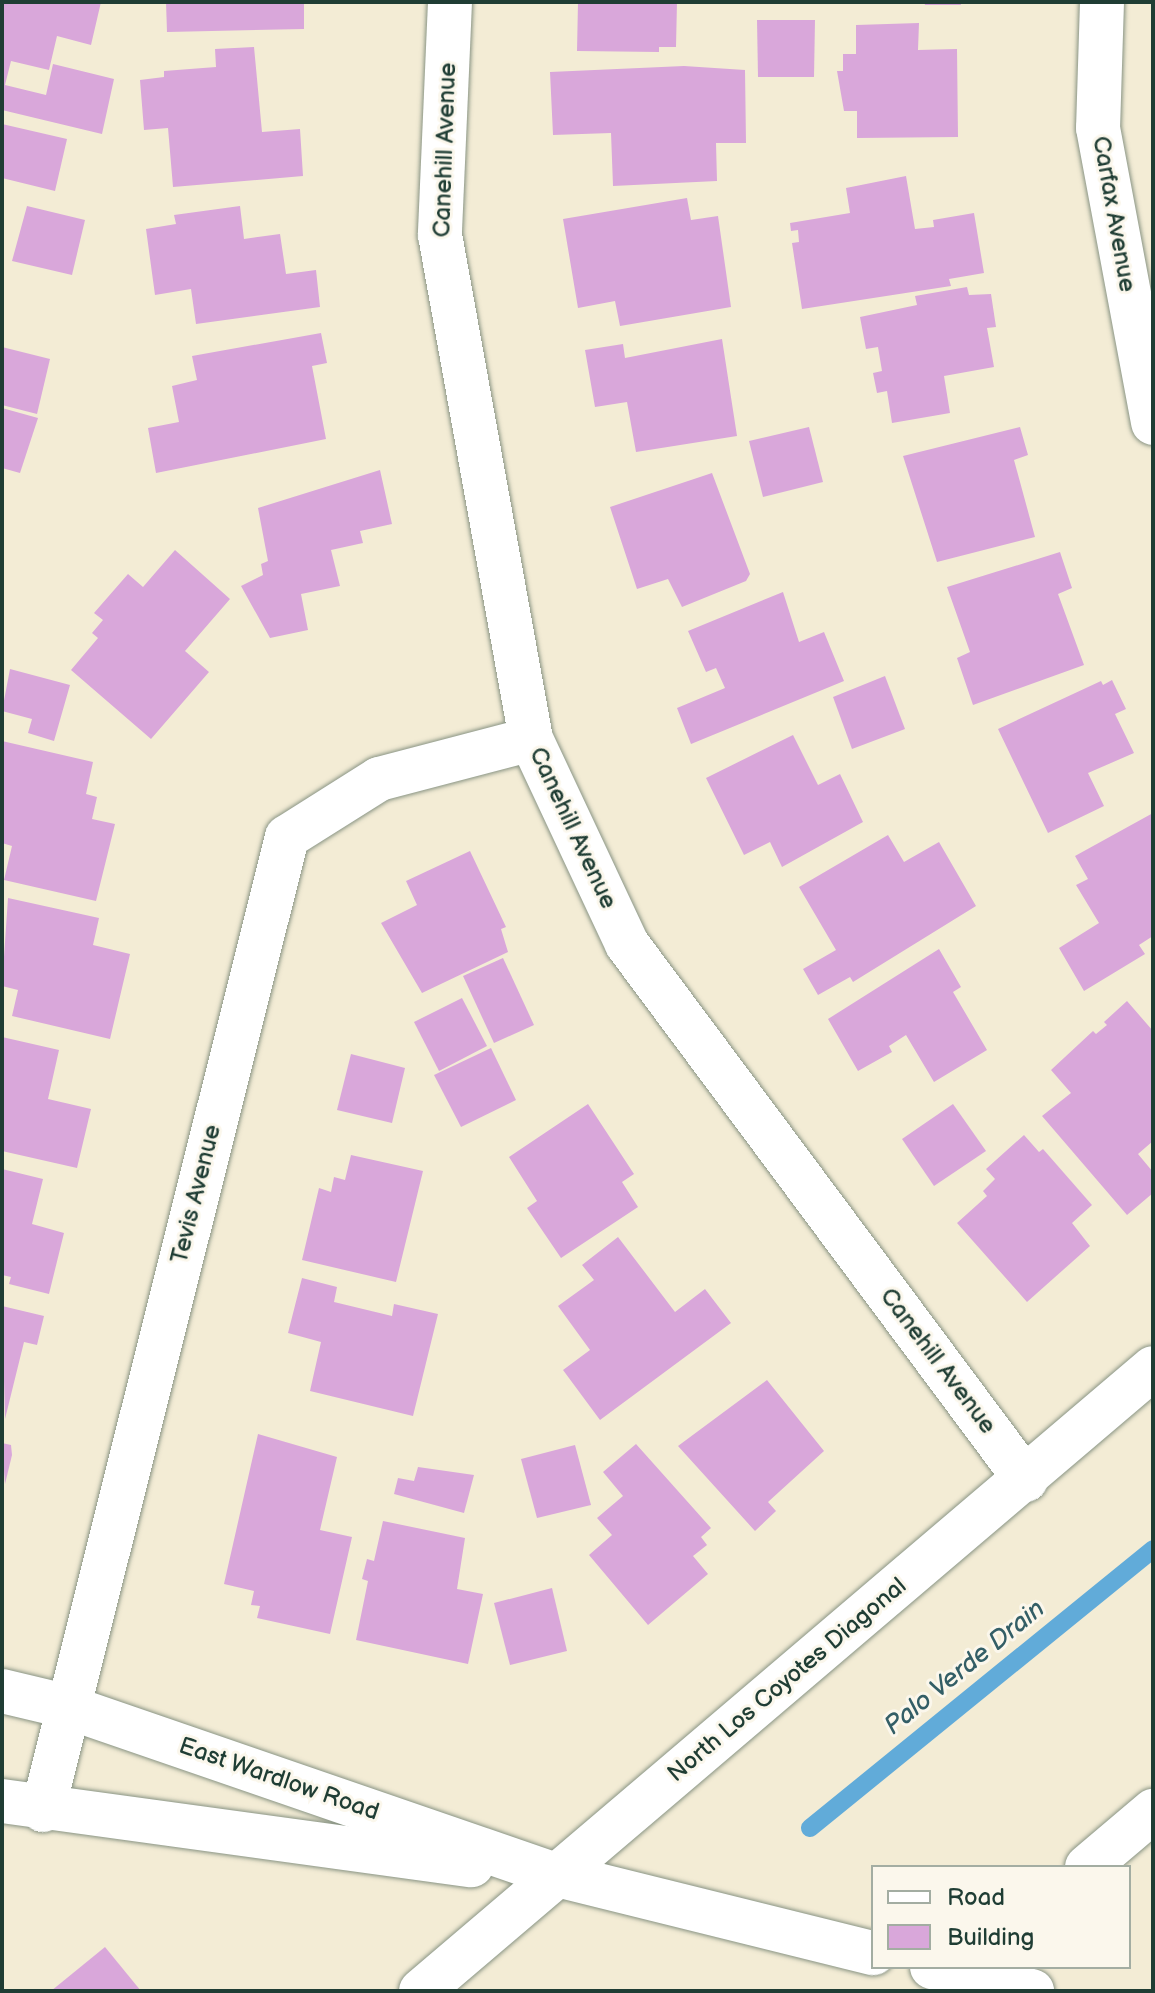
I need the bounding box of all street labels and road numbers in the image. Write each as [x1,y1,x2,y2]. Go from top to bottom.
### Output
street label: Canehill Avenue [428,62,462,238]
street label: Carfax Avenue [1086,134,1142,294]
street label: Canehill Avenue [523,743,623,913]
street label: Tevis Avenue [165,1122,227,1266]
street label: Canehill Avenue [874,1282,1002,1440]
street label: North Los Coyotes Diagonal [662,1572,912,1788]
street label: East Wardlow Road [175,1731,383,1827]

